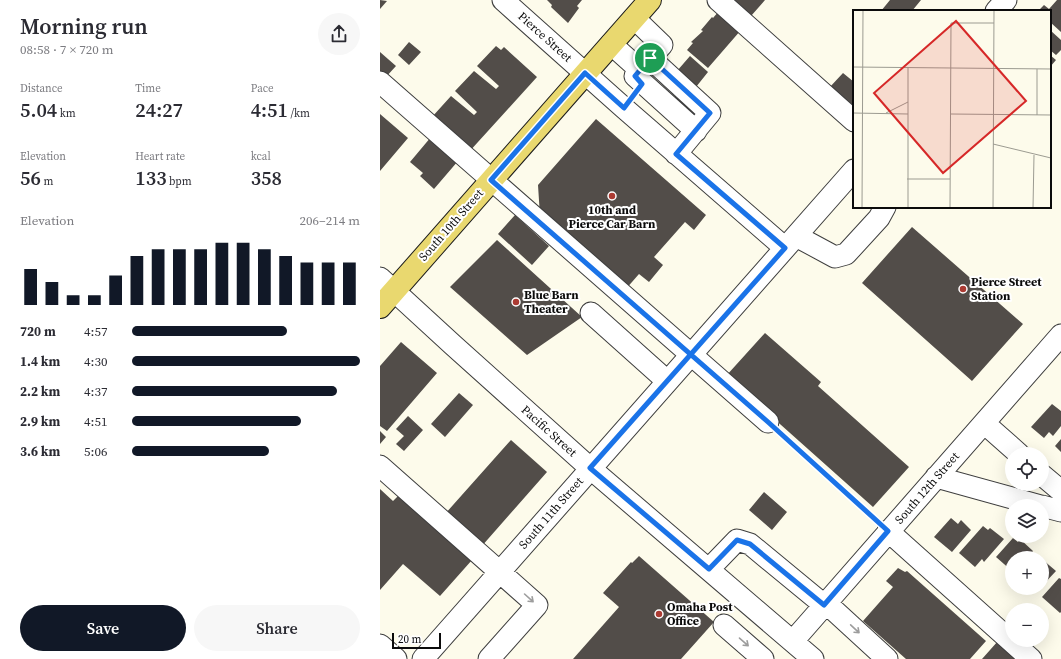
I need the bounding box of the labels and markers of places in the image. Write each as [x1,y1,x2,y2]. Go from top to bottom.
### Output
pin [633,41,667,75]
marker: 10th and Pierce Car Barn [607,191,617,201]
place label: 10th and Pierce Car Barn [569,202,656,232]
place label: Pierce Street Station [971,274,1042,304]
marker: Pierce Street Station [958,284,968,294]
place label: Blue Barn Theater [524,287,579,317]
marker: Blue Barn Theater [511,297,521,307]
place label: Omaha Post Office [667,599,733,629]
marker: Omaha Post Office [654,609,664,619]

